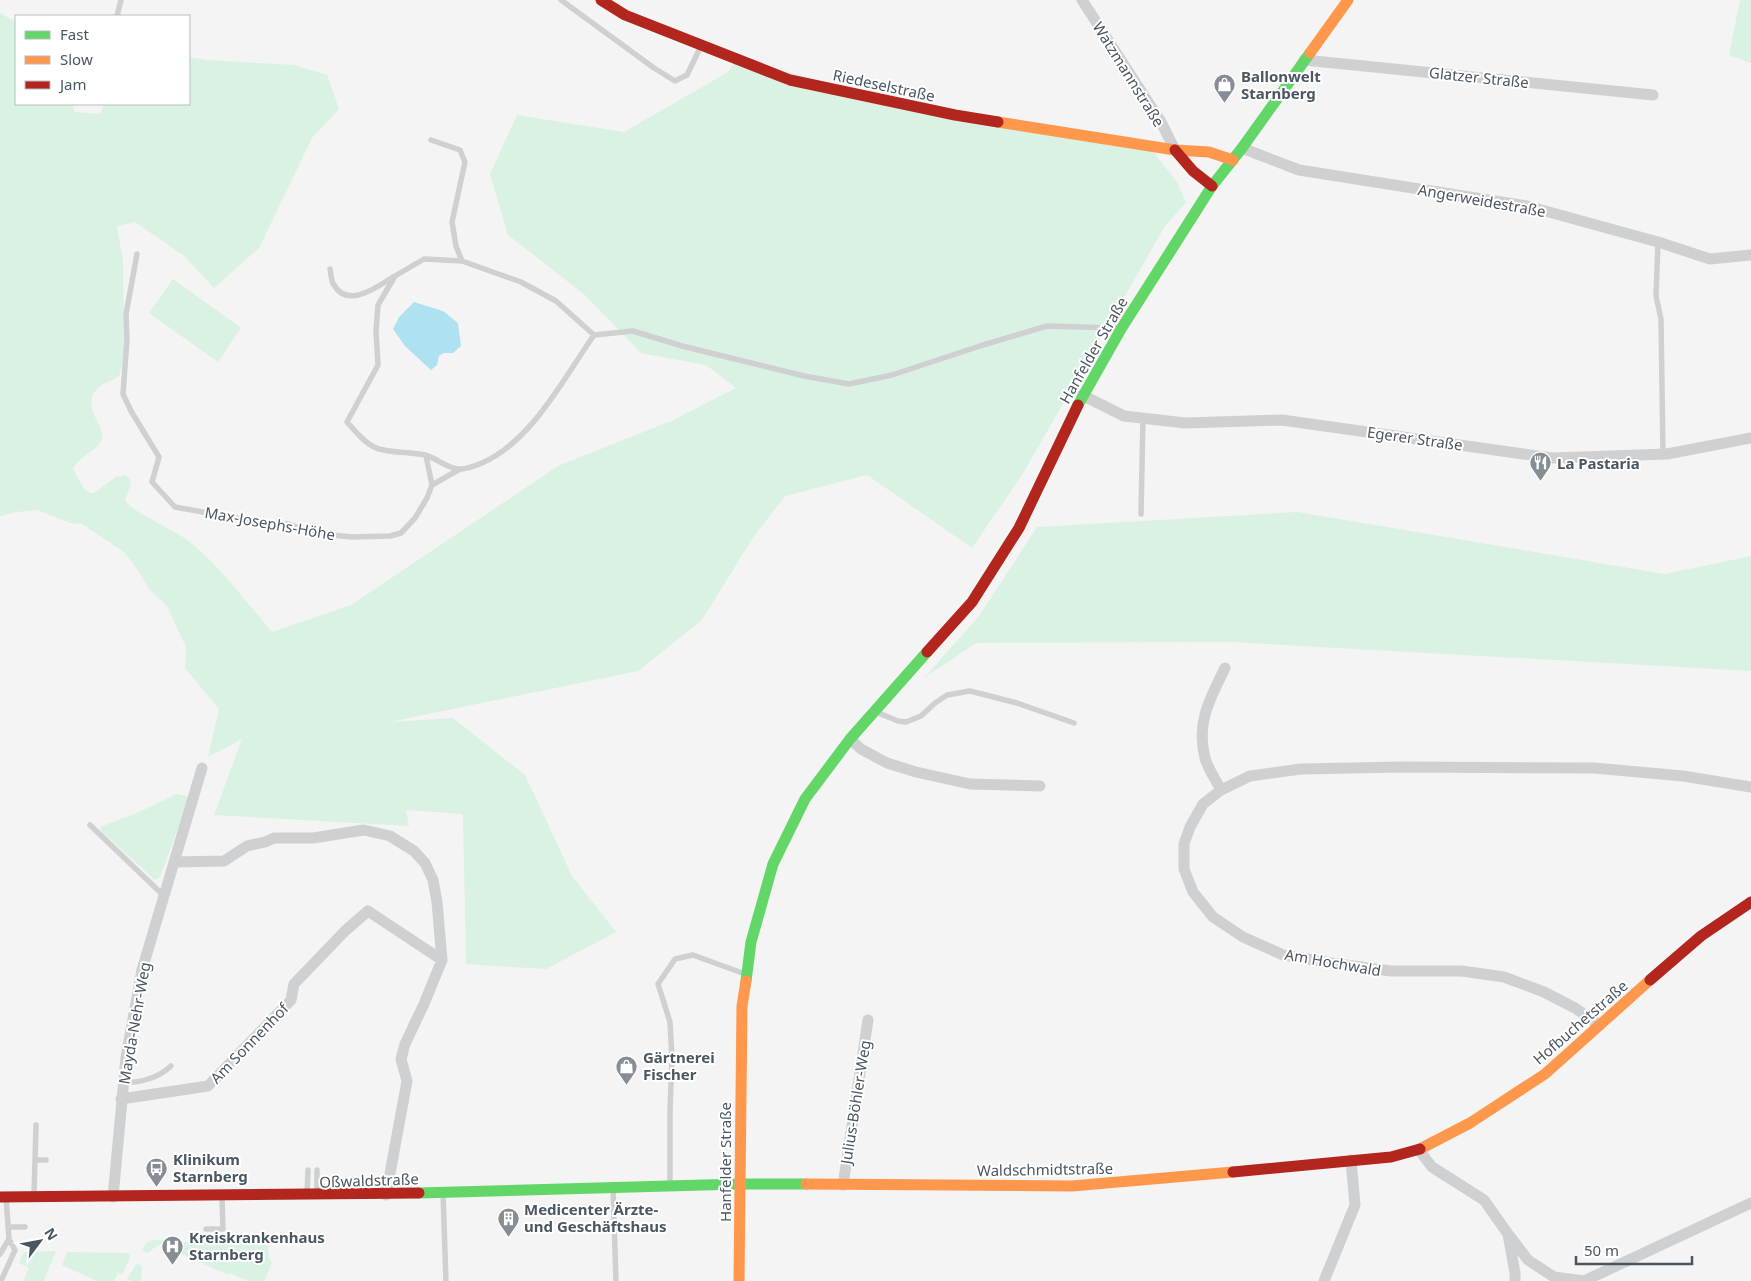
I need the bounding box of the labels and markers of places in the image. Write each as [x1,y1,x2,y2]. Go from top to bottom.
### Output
place label: Ballonwelt Starnberg [1241,66,1321,103]
shop icon: Ballonwelt Starnberg [1213,73,1237,104]
restaurant icon: La Pastaria [1529,451,1553,482]
place label: La Pastaria [1557,453,1640,473]
place label: Gärtnerei Fischer [643,1047,715,1084]
shop icon: Gärtnerei Fischer [615,1054,639,1085]
place label: Klinikum Starnberg [173,1149,248,1186]
bus stop icon: Klinikum Starnberg [145,1156,169,1187]
place label: Medicenter Ärzte- und Geschäftshaus [524,1199,667,1236]
building icon: Medicenter Ärzte- und Geschäftshaus [496,1206,520,1237]
place label: Kreiskrankenhaus Starnberg [189,1227,325,1264]
hospital icon: Kreiskrankenhaus Starnberg [161,1234,185,1265]

